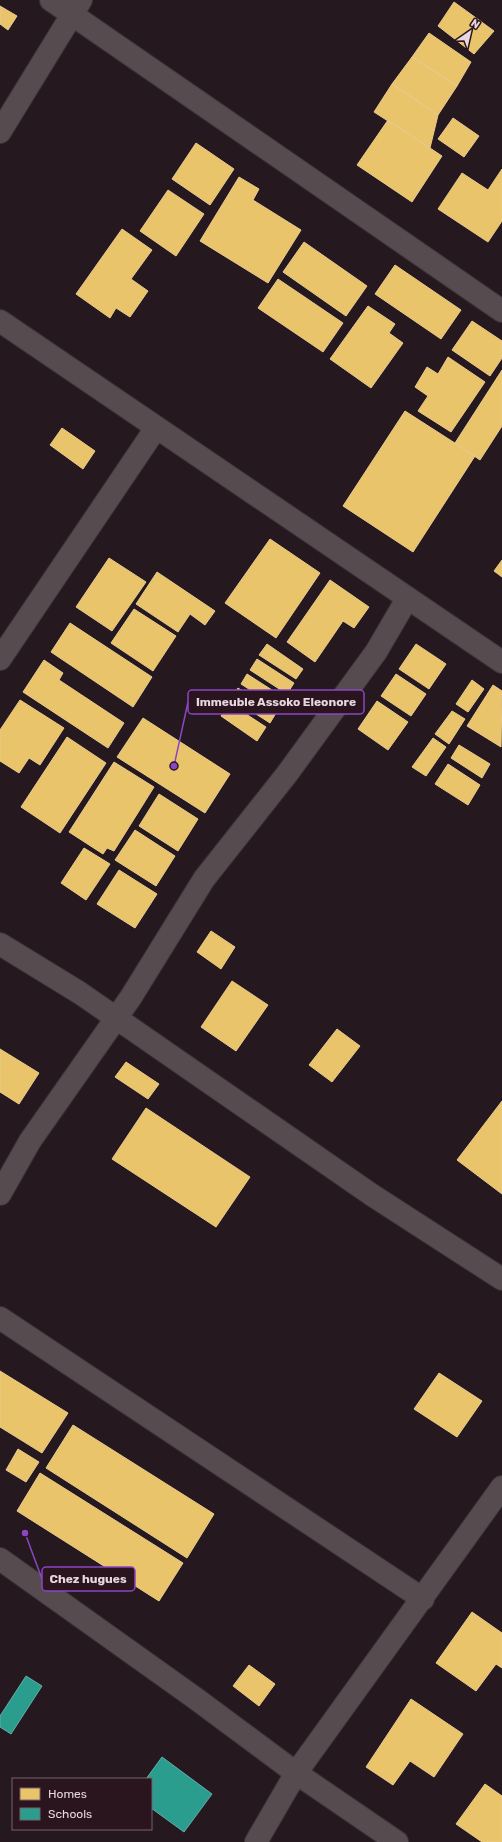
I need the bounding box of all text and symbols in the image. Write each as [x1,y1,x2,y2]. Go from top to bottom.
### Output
north arrow [450,12,490,52]
text: N [468,17,482,32]
callout: Immeuble Assoko Eleonore [188,690,364,714]
text: Immeuble Assoko Eleonore [196,695,356,709]
callout: Chez hugues [42,1567,135,1591]
text: Chez hugues [49,1572,127,1586]
legend [12,1778,152,1830]
text: Homes [48,1787,87,1801]
text: Schools [48,1807,92,1821]

